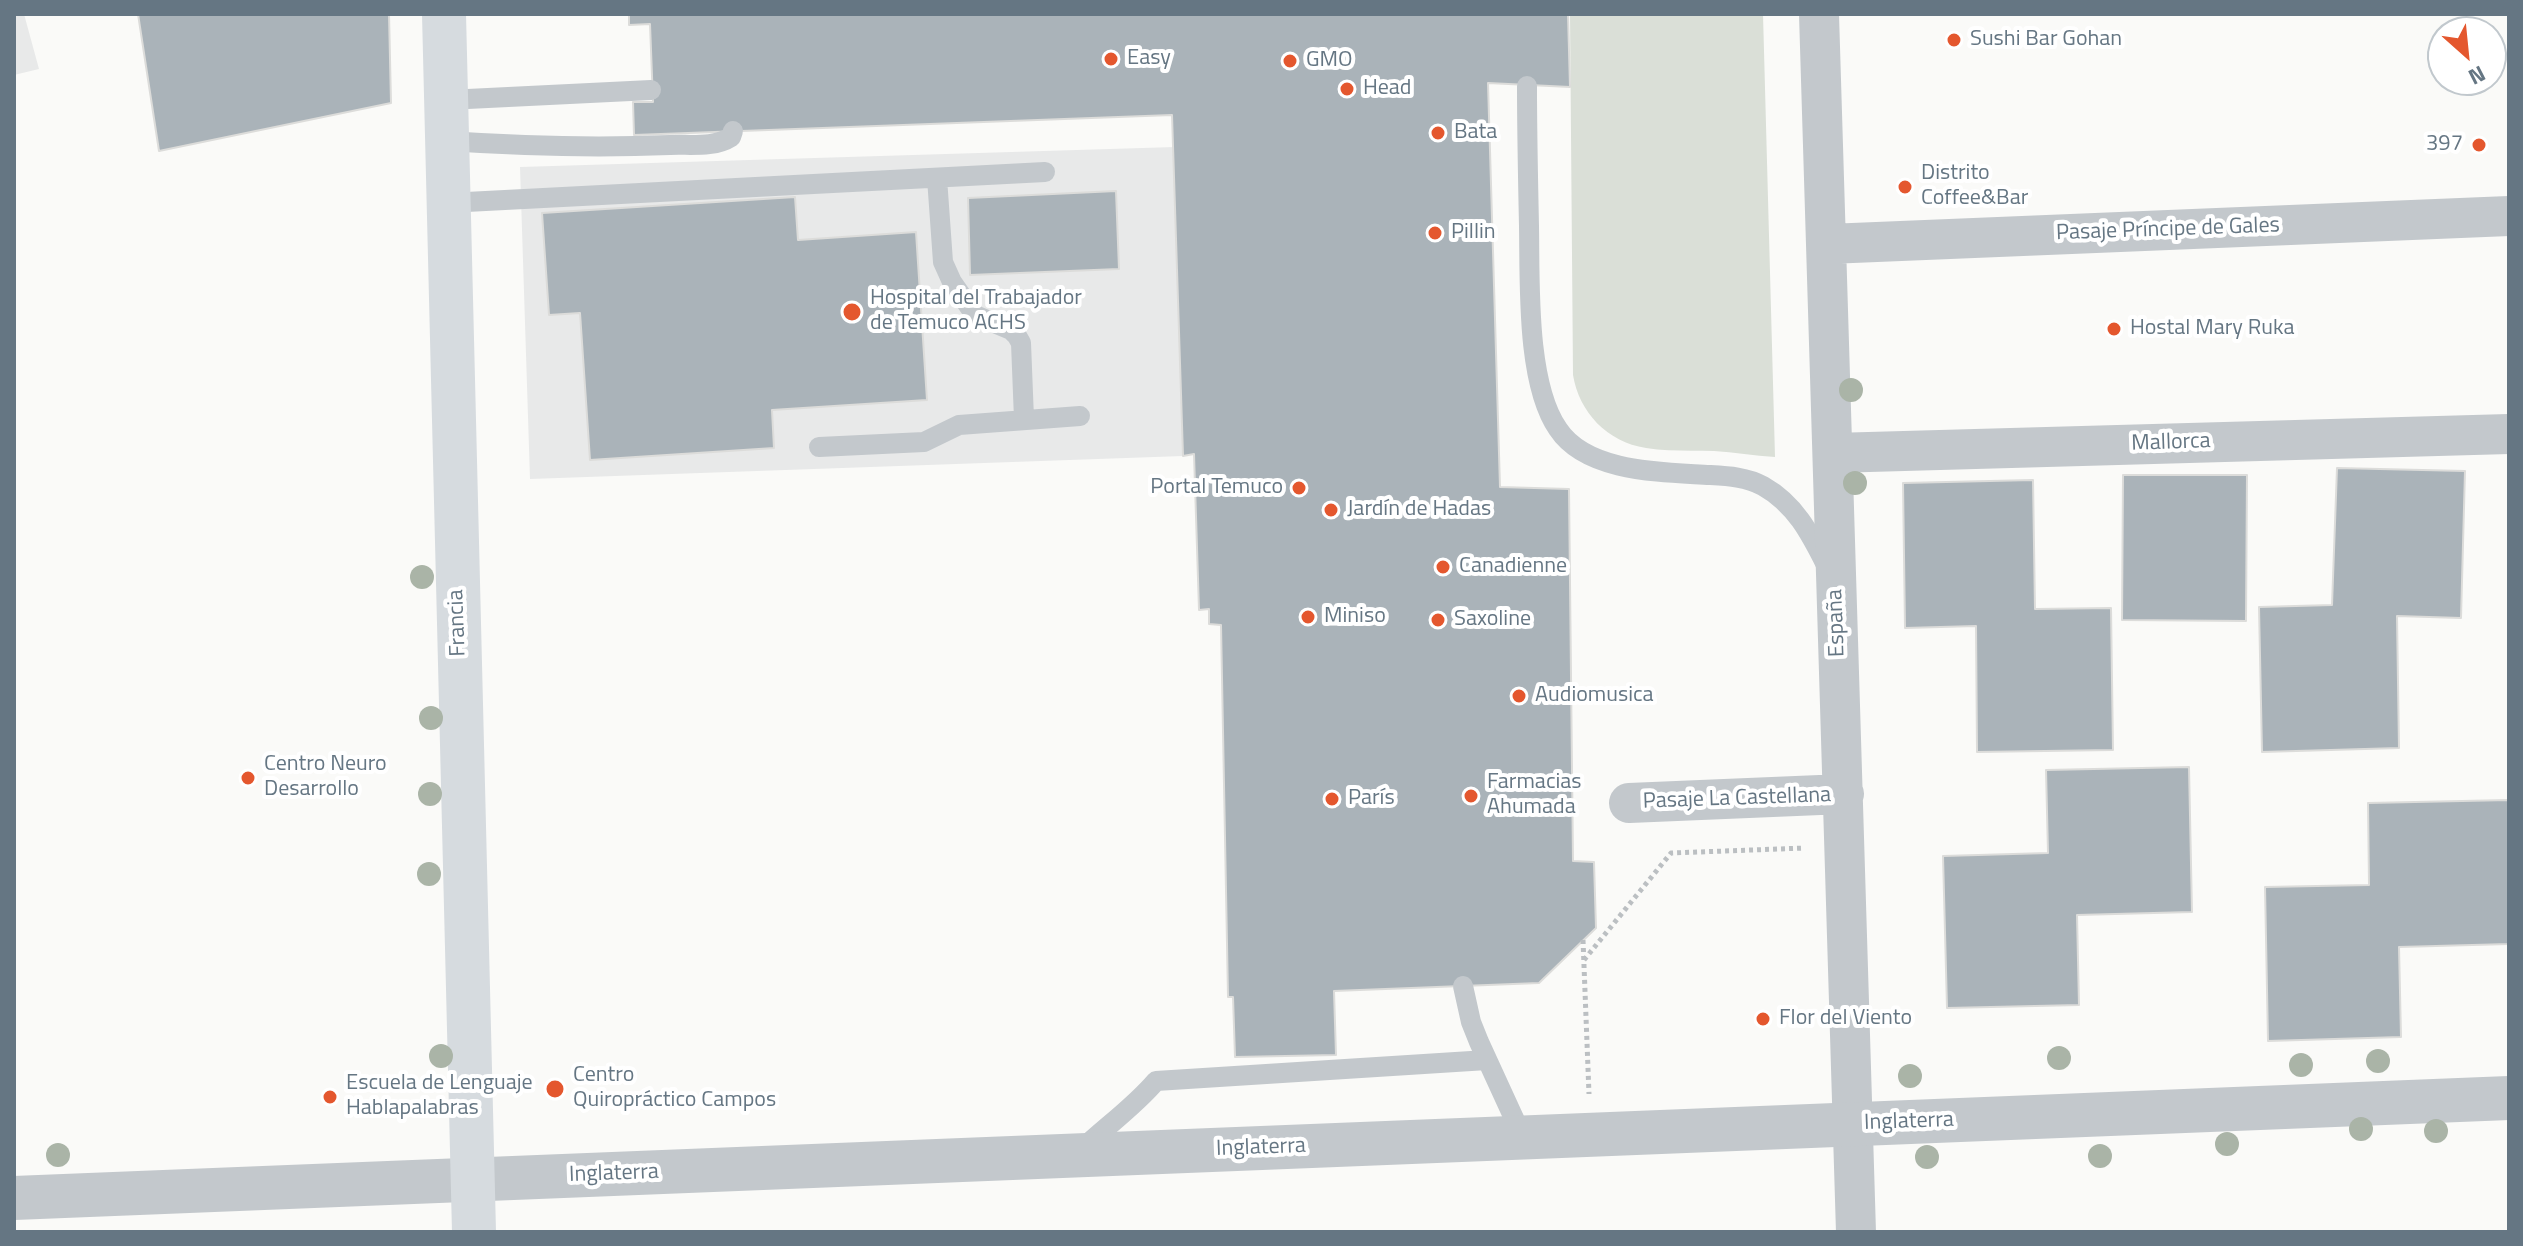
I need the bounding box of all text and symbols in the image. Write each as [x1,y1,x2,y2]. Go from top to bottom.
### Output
north arrow [2427,16,2507,96]
place label: Sushi Bar Gohan [1970,27,2122,53]
marker: Sushi Bar Gohan [1945,31,1963,49]
place label: Easy [1127,46,1171,72]
place label: GMO [1306,48,1353,74]
marker: Easy [1102,50,1120,68]
marker: GMO [1281,52,1299,70]
text: N [2462,57,2491,94]
place label: Head [1363,76,1412,102]
marker: Head [1338,80,1356,98]
place label: Bata [1454,120,1497,146]
marker: Bata [1429,124,1447,142]
place label: 397 [2426,132,2463,158]
marker: 397 [2470,136,2488,154]
place label: Distrito Coffee&Bar [1921,161,2028,212]
marker: Distrito Coffee&Bar [1896,178,1914,196]
street label: Pasaje Príncipe de Gales [2056,213,2280,247]
place label: Pillin [1451,220,1496,246]
marker: Pillin [1426,224,1444,242]
place label: Hospital del Trabajador de Temuco ACHS [870,286,1082,338]
marker: Hospital del Trabajador de Temuco ACHS [841,301,863,323]
place label: Hostal Mary Ruka [2130,316,2294,342]
marker: Hostal Mary Ruka [2105,320,2123,338]
street label: Mallorca [2131,428,2211,458]
place label: Portal Temuco [1150,475,1283,501]
marker: Portal Temuco [1290,479,1308,497]
place label: Jardín de Hadas [1347,497,1491,523]
marker: Jardín de Hadas [1322,501,1340,519]
place label: Canadienne [1459,554,1567,580]
marker: Canadienne [1434,558,1452,576]
street label: Francia [444,589,472,657]
street label: España [1823,589,1851,657]
place label: Miniso [1324,604,1386,630]
place label: Saxoline [1454,607,1531,633]
marker: Miniso [1299,608,1317,626]
marker: Saxoline [1429,611,1447,629]
place label: Audiomusica [1535,683,1654,709]
marker: Audiomusica [1510,687,1528,705]
place label: Centro Neuro Desarrollo [264,752,387,804]
marker: Centro Neuro Desarrollo [239,769,257,787]
place label: Farmacias Ahumada [1487,770,1582,822]
street label: Pasaje La Castellana [1642,783,1832,815]
place label: París [1348,786,1395,812]
marker: Farmacias Ahumada [1462,787,1480,805]
marker: París [1323,790,1341,808]
place label: Flor del Viento [1779,1006,1912,1032]
marker: Flor del Viento [1754,1010,1772,1028]
place label: Centro Quiropráctico Campos [573,1063,776,1114]
place label: Escuela de Lenguaje Hablapalabras [346,1071,533,1122]
marker: Centro Quiropráctico Campos [544,1078,566,1100]
marker: Escuela de Lenguaje Hablapalabras [321,1088,339,1106]
street label: Inglaterra [1864,1107,1954,1137]
street label: Inglaterra [1216,1133,1306,1163]
street label: Inglaterra [569,1159,659,1189]

